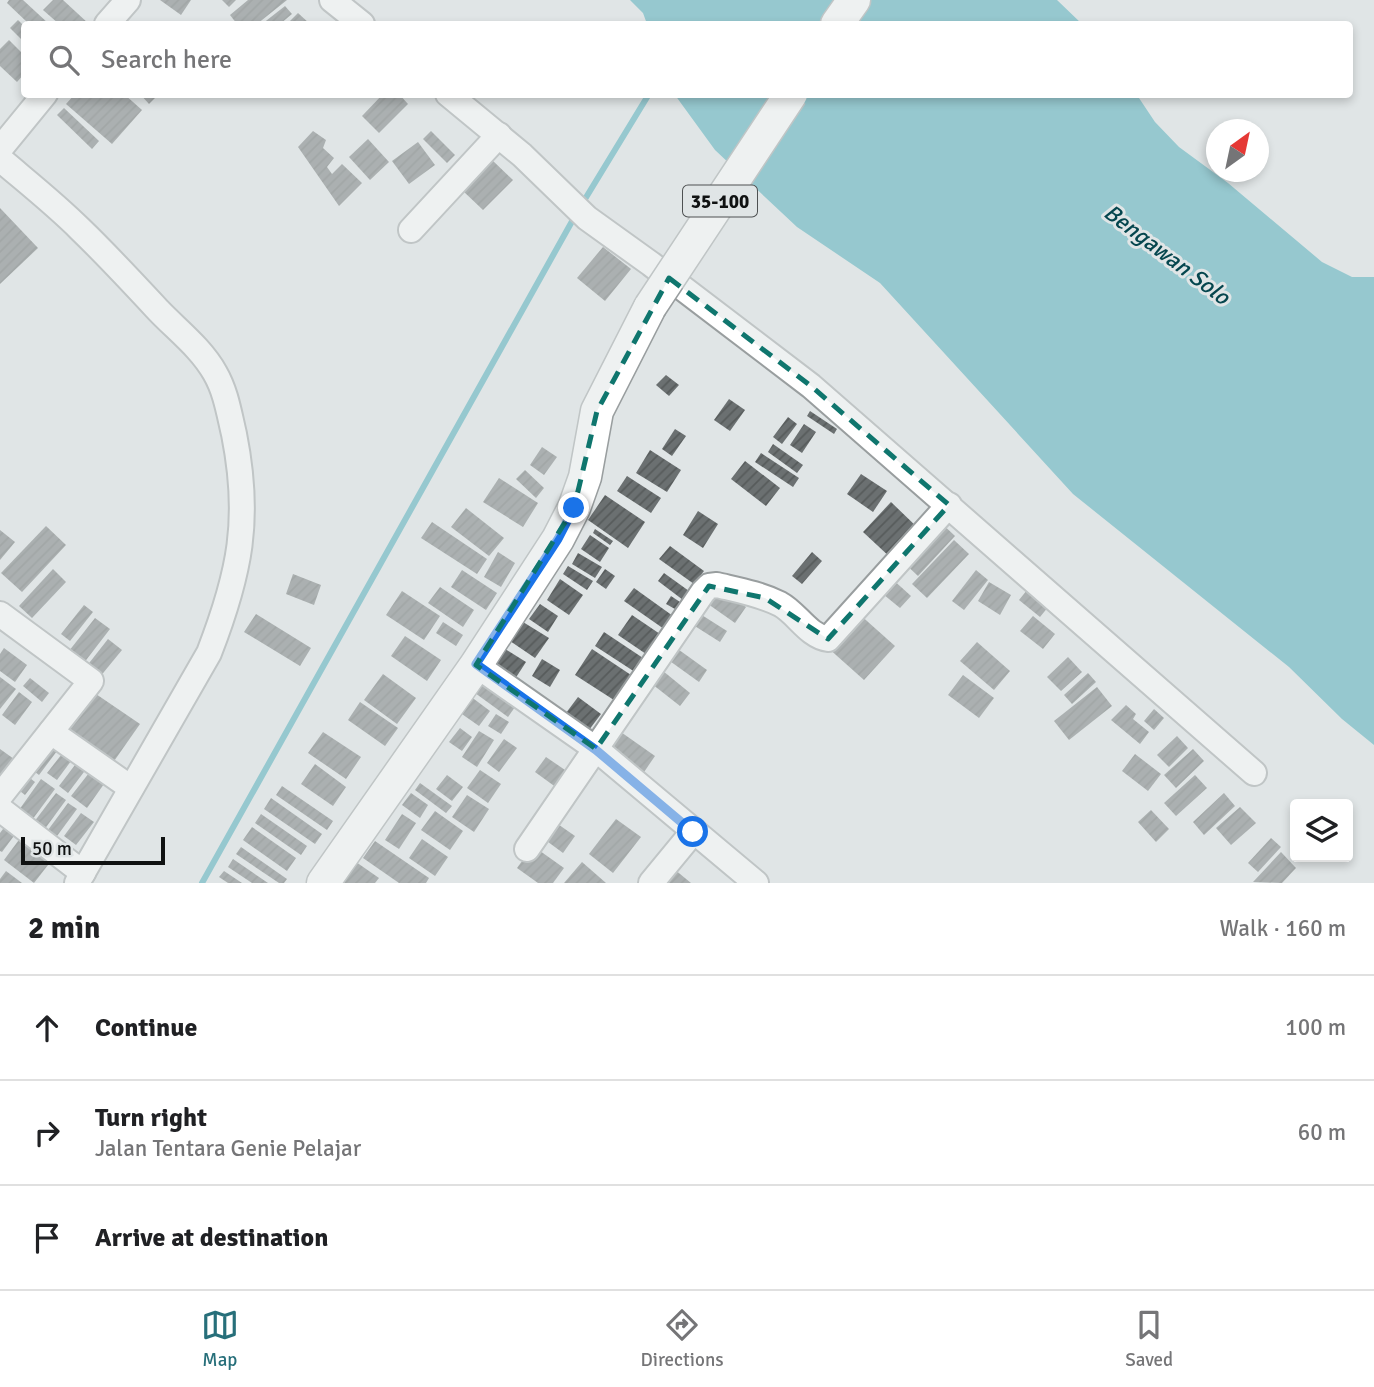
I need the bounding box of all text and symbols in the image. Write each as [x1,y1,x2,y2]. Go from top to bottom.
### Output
search box [21,21,1353,98]
icon: search [45,41,83,79]
text: Search here [101,44,232,76]
north arrow [1206,119,1269,182]
road number: 35-100 [683,186,757,216]
water label: Bengawan Solo [1098,198,1236,312]
route end [558,492,589,523]
map controls [1290,799,1353,862]
button: layers [1290,799,1353,862]
route start [677,816,708,847]
scale bar [21,834,164,866]
text: 50 m [32,837,72,861]
text: 2 min [28,910,100,947]
text: Walk · 160 m [1220,914,1346,943]
icon: ahead [28,1009,66,1047]
text: Continue [95,1012,197,1044]
text: 100 m [1285,1013,1346,1042]
text: Turn right [95,1102,207,1134]
icon: right [28,1114,66,1152]
text: 60 m [1298,1118,1346,1147]
text: Jalan Tentara Genie Pelajar [95,1134,361,1163]
icon: arrive [28,1219,66,1257]
text: Arrive at destination [95,1222,328,1254]
tab: Map [201,1306,239,1372]
tab: Directions [641,1306,724,1372]
tab: Saved [1125,1306,1173,1372]

